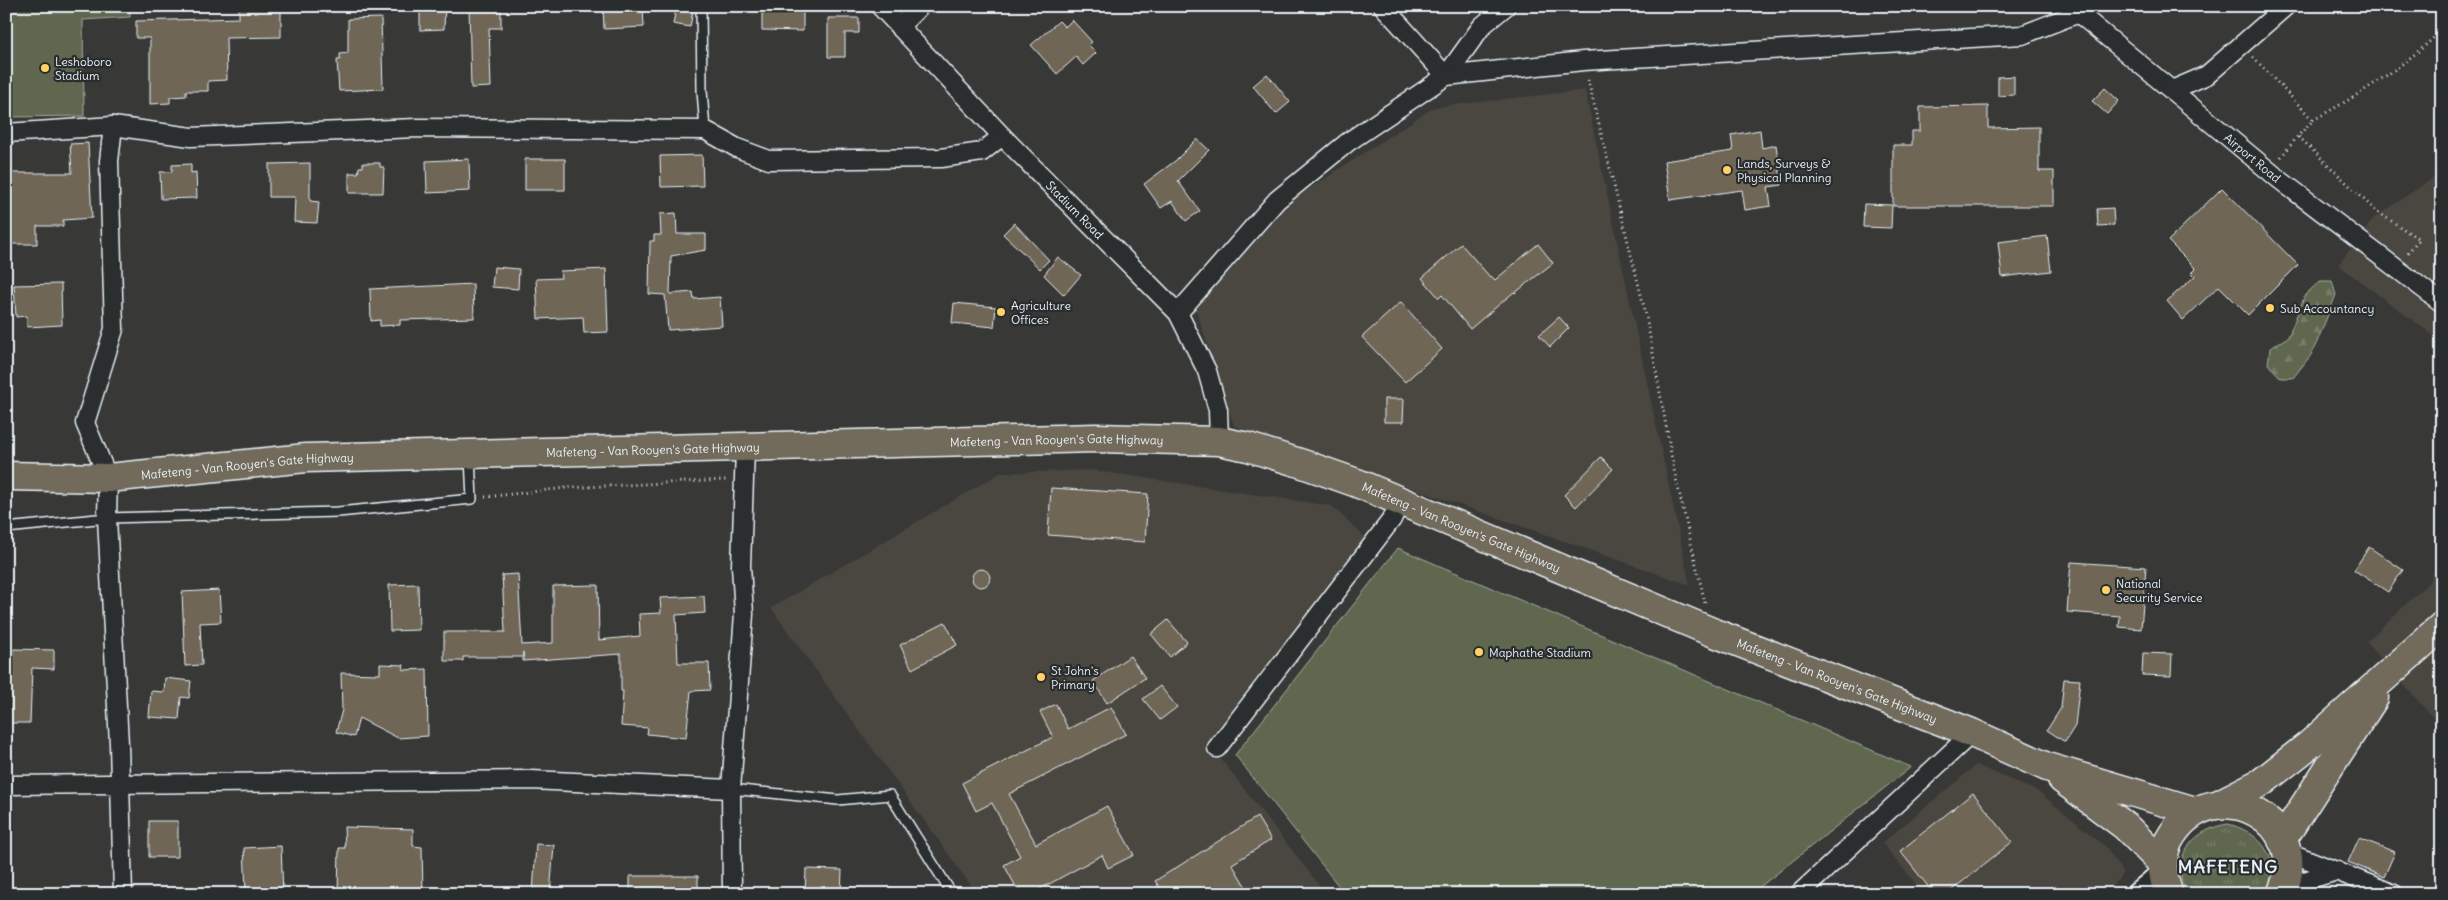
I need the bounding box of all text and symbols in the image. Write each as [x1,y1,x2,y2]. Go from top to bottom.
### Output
place label: Leshoboro Stadium [55,54,112,83]
marker: Leshoboro Stadium [39,62,51,74]
street label: Airport Road [2221,130,2284,185]
place label: Lands, Surveys & Physical Planning [1737,156,1831,185]
marker: Lands, Surveys & Physical Planning [1721,164,1733,176]
street label: Stadium Road [1043,177,1107,242]
place label: Agriculture Offices [1011,298,1071,327]
place label: Sub Accountancy [2280,301,2374,316]
marker: Sub Accountancy [2264,302,2276,314]
marker: Agriculture Offices [995,306,1007,318]
street label: Mafeteng - Van Rooyen's Gate Highway [950,430,1164,449]
street label: Mafeteng - Van Rooyen's Gate Highway [546,439,760,459]
street label: Mafeteng - Van Rooyen's Gate Highway [140,449,354,482]
street label: Mafeteng - Van Rooyen's Gate Highway [1360,479,1563,575]
place label: National Security Service [2116,576,2202,605]
marker: National Security Service [2100,584,2112,596]
street label: Mafeteng - Van Rooyen's Gate Highway [1735,635,1939,726]
place label: Maphathe Stadium [1489,645,1591,660]
marker: Maphathe Stadium [1473,646,1485,658]
place label: St John's Primary [1051,663,1099,692]
marker: St John's Primary [1035,671,1047,683]
district label: MAFETENG [2178,855,2278,878]

